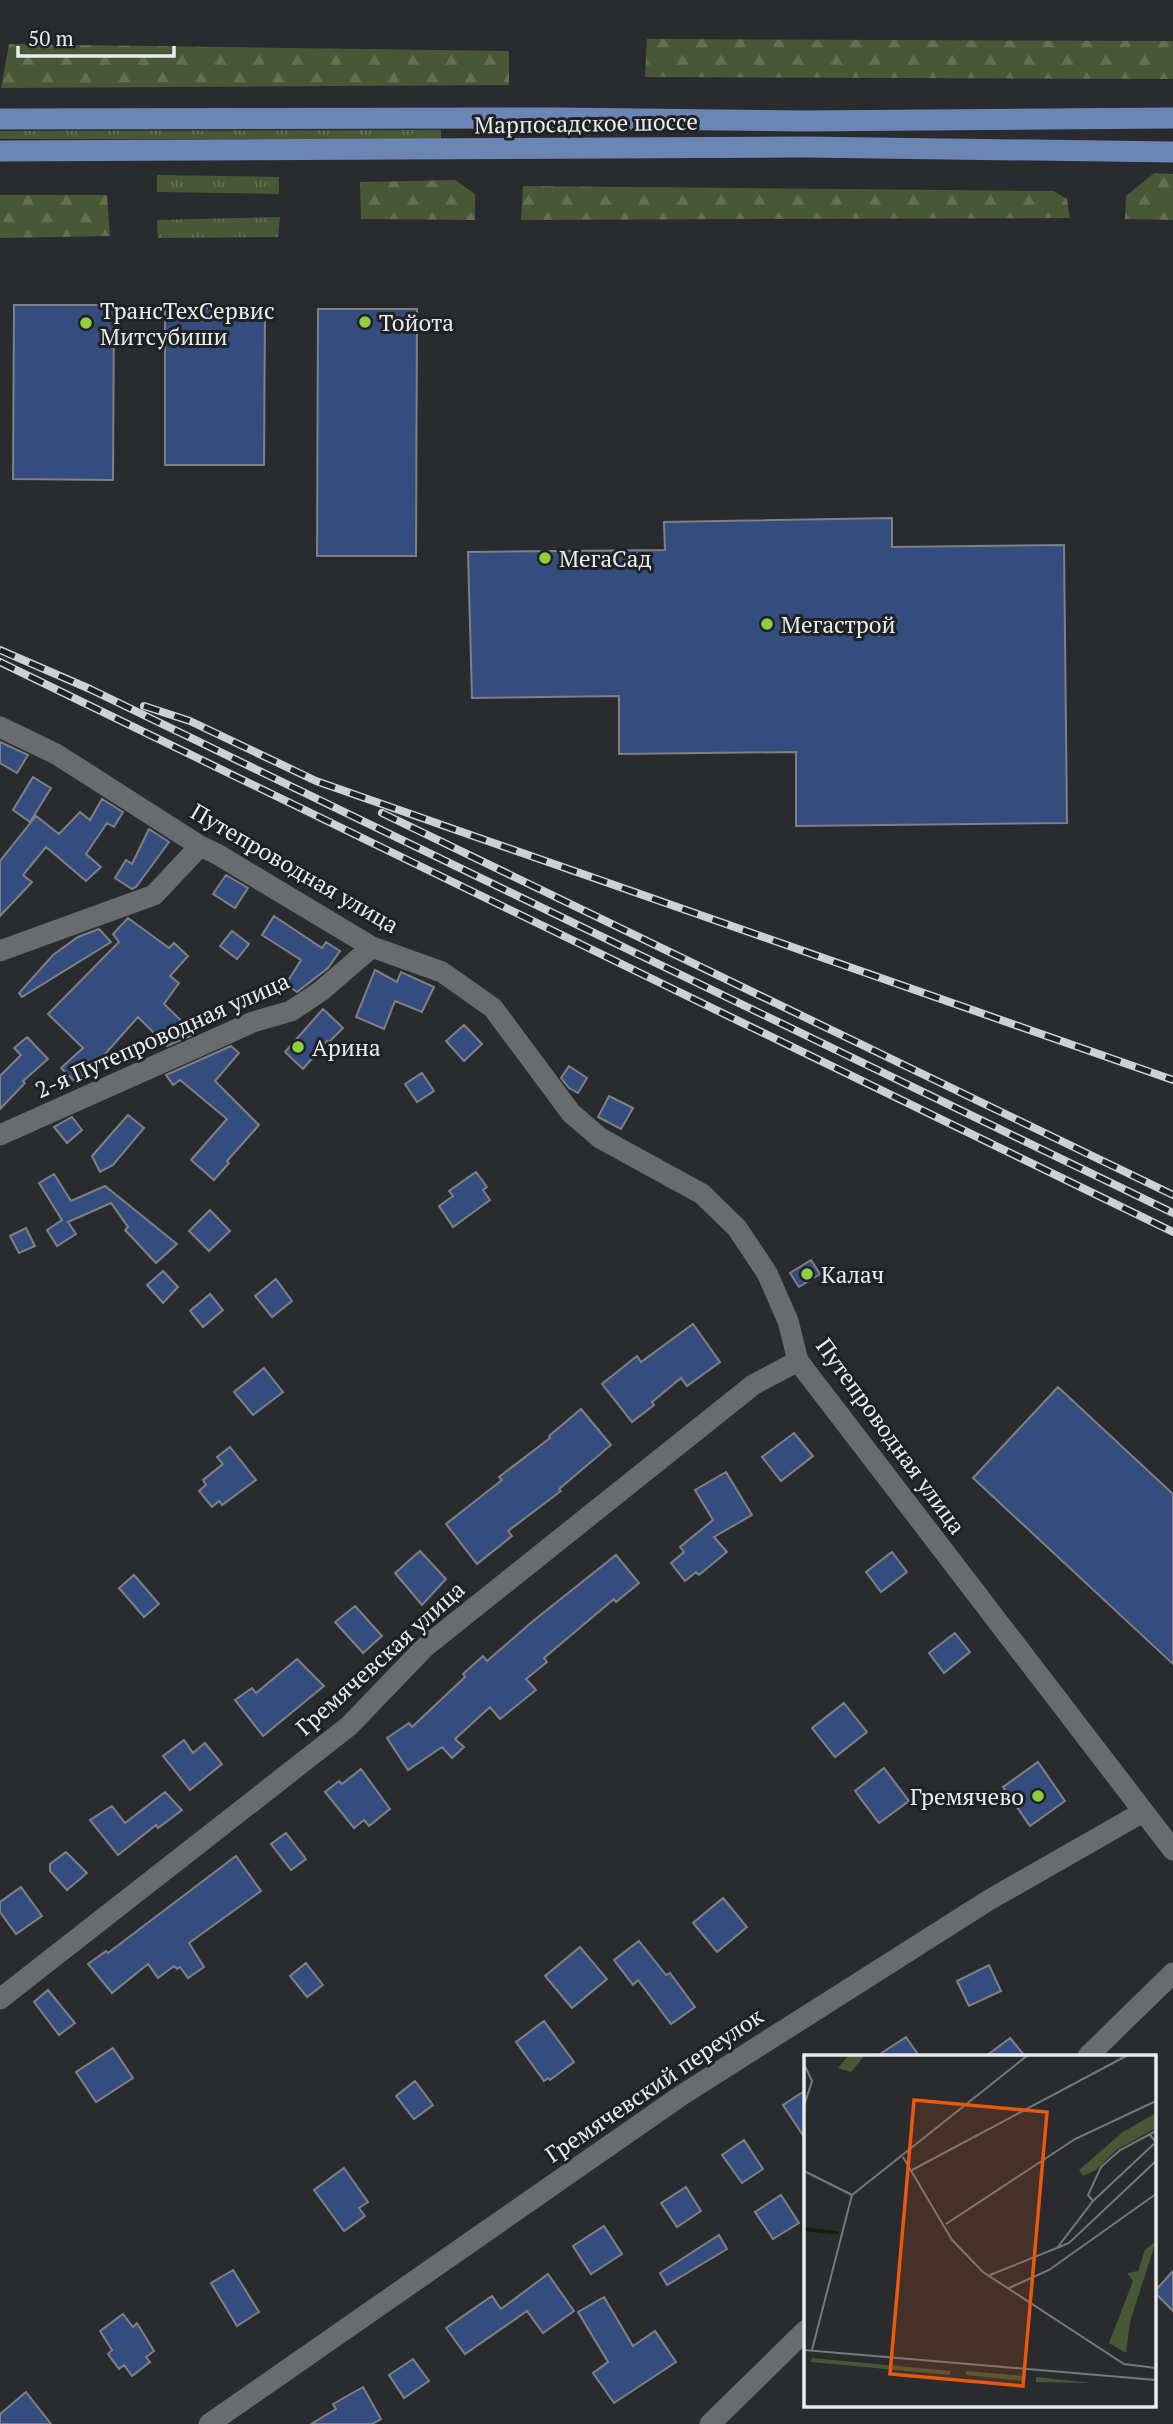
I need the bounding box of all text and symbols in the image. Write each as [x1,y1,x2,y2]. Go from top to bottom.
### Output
scale bar [18,14,173,58]
text: 50 m [28,24,74,52]
street label: Марпосадское шоссе [474,106,698,140]
place label: ТрансТехСервис Митсубиши [100,295,275,352]
place label: Тойота [379,307,454,338]
marker: Тойота [357,314,373,330]
marker: ТрансТехСервис Митсубиши [78,315,94,331]
place label: МегаСад [559,543,652,574]
marker: МегаСад [537,550,553,566]
place label: Мегастрой [781,609,896,640]
marker: Мегастрой [759,616,775,632]
street label: Путепроводная улица [185,796,405,940]
street label: 2-я Путепроводная улица [30,965,294,1105]
place label: Арина [312,1032,381,1063]
marker: Арина [290,1039,306,1055]
place label: Калач [821,1259,884,1290]
marker: Калач [799,1266,815,1282]
street label: Путепроводная улица [809,1332,973,1541]
street label: Гремячевская улица [289,1574,471,1742]
place label: Гремячево [910,1781,1024,1812]
marker: Гремячево [1030,1788,1046,1804]
street label: Гремячевский переулок [539,2000,770,2170]
inset map [804,2055,1156,2406]

